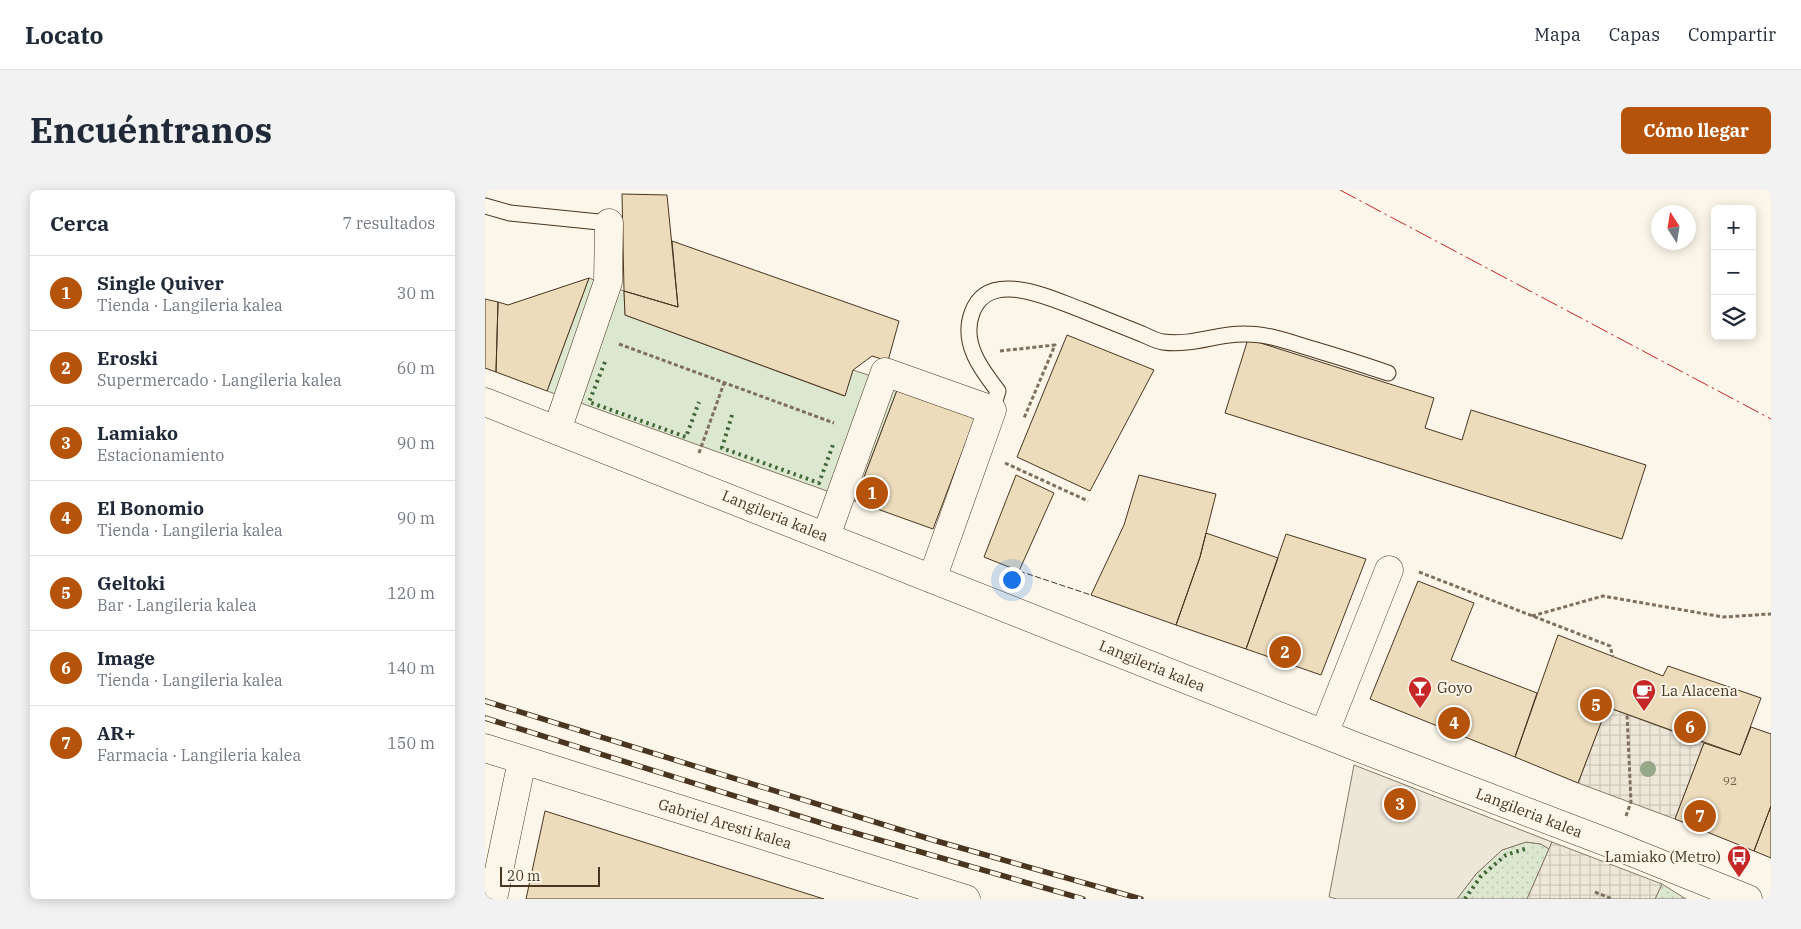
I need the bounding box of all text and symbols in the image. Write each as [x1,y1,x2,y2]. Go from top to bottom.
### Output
text: Locato [25,19,103,51]
text: Mapa [1534,23,1581,46]
text: Capas [1609,23,1660,46]
text: Compartir [1688,23,1776,46]
text: Encuéntranos [30,107,272,153]
button: Cómo llegar [1621,107,1771,154]
north arrow [1651,205,1696,250]
map controls [1711,205,1756,340]
button: + [1711,205,1756,250]
text: Cerca [50,209,109,237]
text: 7 resultados [343,213,435,233]
button: − [1711,250,1756,295]
text: Single Quiver [97,271,224,295]
text: 1 [61,283,71,303]
text: 30 m [397,283,435,303]
text: Tienda · Langileria kalea [97,295,283,315]
button: layers [1711,295,1756,340]
text: Eroski [97,346,158,370]
text: 2 [61,358,71,378]
text: 60 m [397,358,435,378]
text: Supermercado · Langileria kalea [97,370,342,390]
text: Lamiako [97,421,178,445]
text: 3 [61,433,71,453]
text: 90 m [397,433,435,453]
text: Estacionamiento [97,445,224,465]
pin: 1 [856,474,888,512]
street label: Langileria kalea [719,486,831,546]
text: El Bonomio [97,496,204,520]
text: 4 [61,508,71,528]
text: 90 m [397,508,435,528]
text: Tienda · Langileria kalea [97,520,283,540]
your location [999,567,1025,593]
text: Geltoki [97,571,165,595]
text: 5 [61,583,71,603]
text: 120 m [387,583,435,603]
text: Bar · Langileria kalea [97,595,257,615]
pin: 2 [1269,633,1301,671]
street label: Langileria kalea [1096,636,1208,696]
text: Image [97,646,155,670]
text: 6 [61,658,71,678]
text: 140 m [387,658,435,678]
text: Tienda · Langileria kalea [97,670,283,690]
bar icon: Goyo [1407,675,1433,709]
place label: Goyo [1437,678,1473,697]
cafe icon: La Alacena [1631,678,1657,712]
place label: La Alacena [1661,681,1738,700]
pin: 5 [1580,686,1612,724]
pin: 4 [1438,704,1470,742]
pin: 6 [1674,708,1706,746]
text: AR+ [97,721,136,745]
text: 7 [61,733,71,753]
text: 150 m [387,733,435,753]
text: Farmacia · Langileria kalea [97,745,301,765]
house number: 92 [1723,773,1737,788]
street label: Langileria kalea [1473,783,1585,842]
pin: 3 [1384,785,1416,823]
street label: Gabriel Aresti kalea [656,794,794,853]
pin: 7 [1684,797,1716,835]
bus stop icon: Lamiako (Metro) [1726,844,1752,878]
place label: Lamiako (Metro) [1605,847,1721,866]
scale bar [500,864,600,887]
text: 20 m [507,867,540,885]

